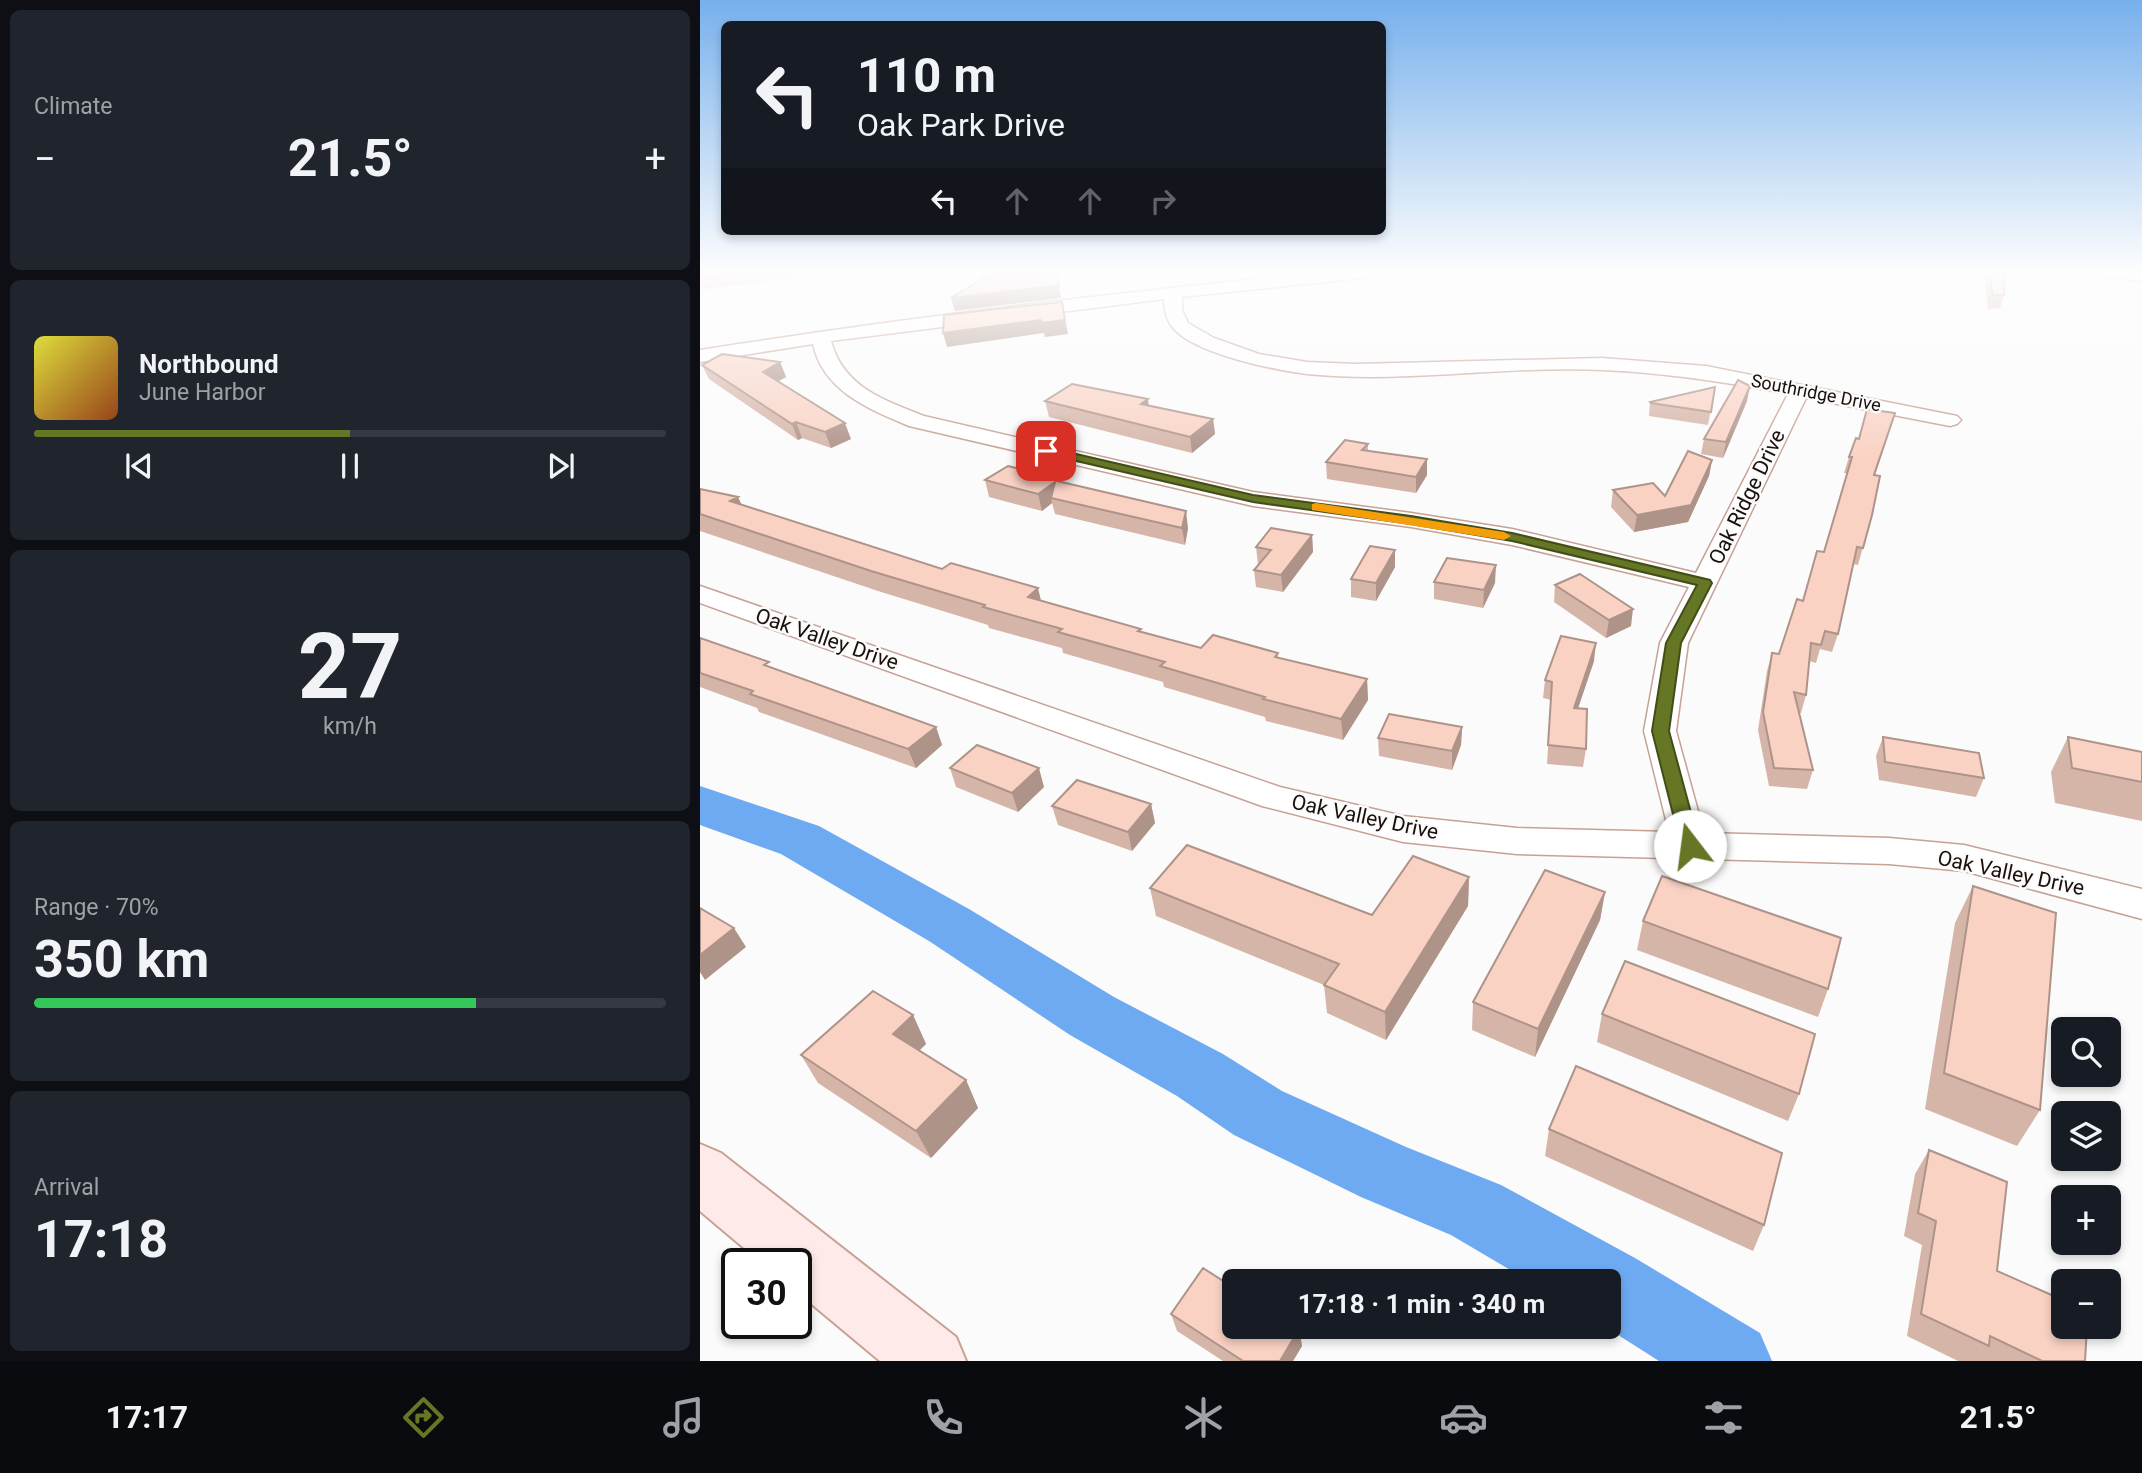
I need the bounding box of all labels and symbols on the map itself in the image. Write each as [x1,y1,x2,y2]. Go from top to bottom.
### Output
street label: Southridge Drive [1749,370,1883,415]
pin [1016,421,1076,481]
street label: Oak Ridge Drive [1704,426,1790,568]
street label: Oak Valley Drive [752,603,902,675]
street label: Oak Valley Drive [1289,790,1441,844]
position arrow [1653,809,1727,883]
street label: Oak Valley Drive [1935,846,2087,900]
speed limit sign: 30 [721,1248,812,1339]

